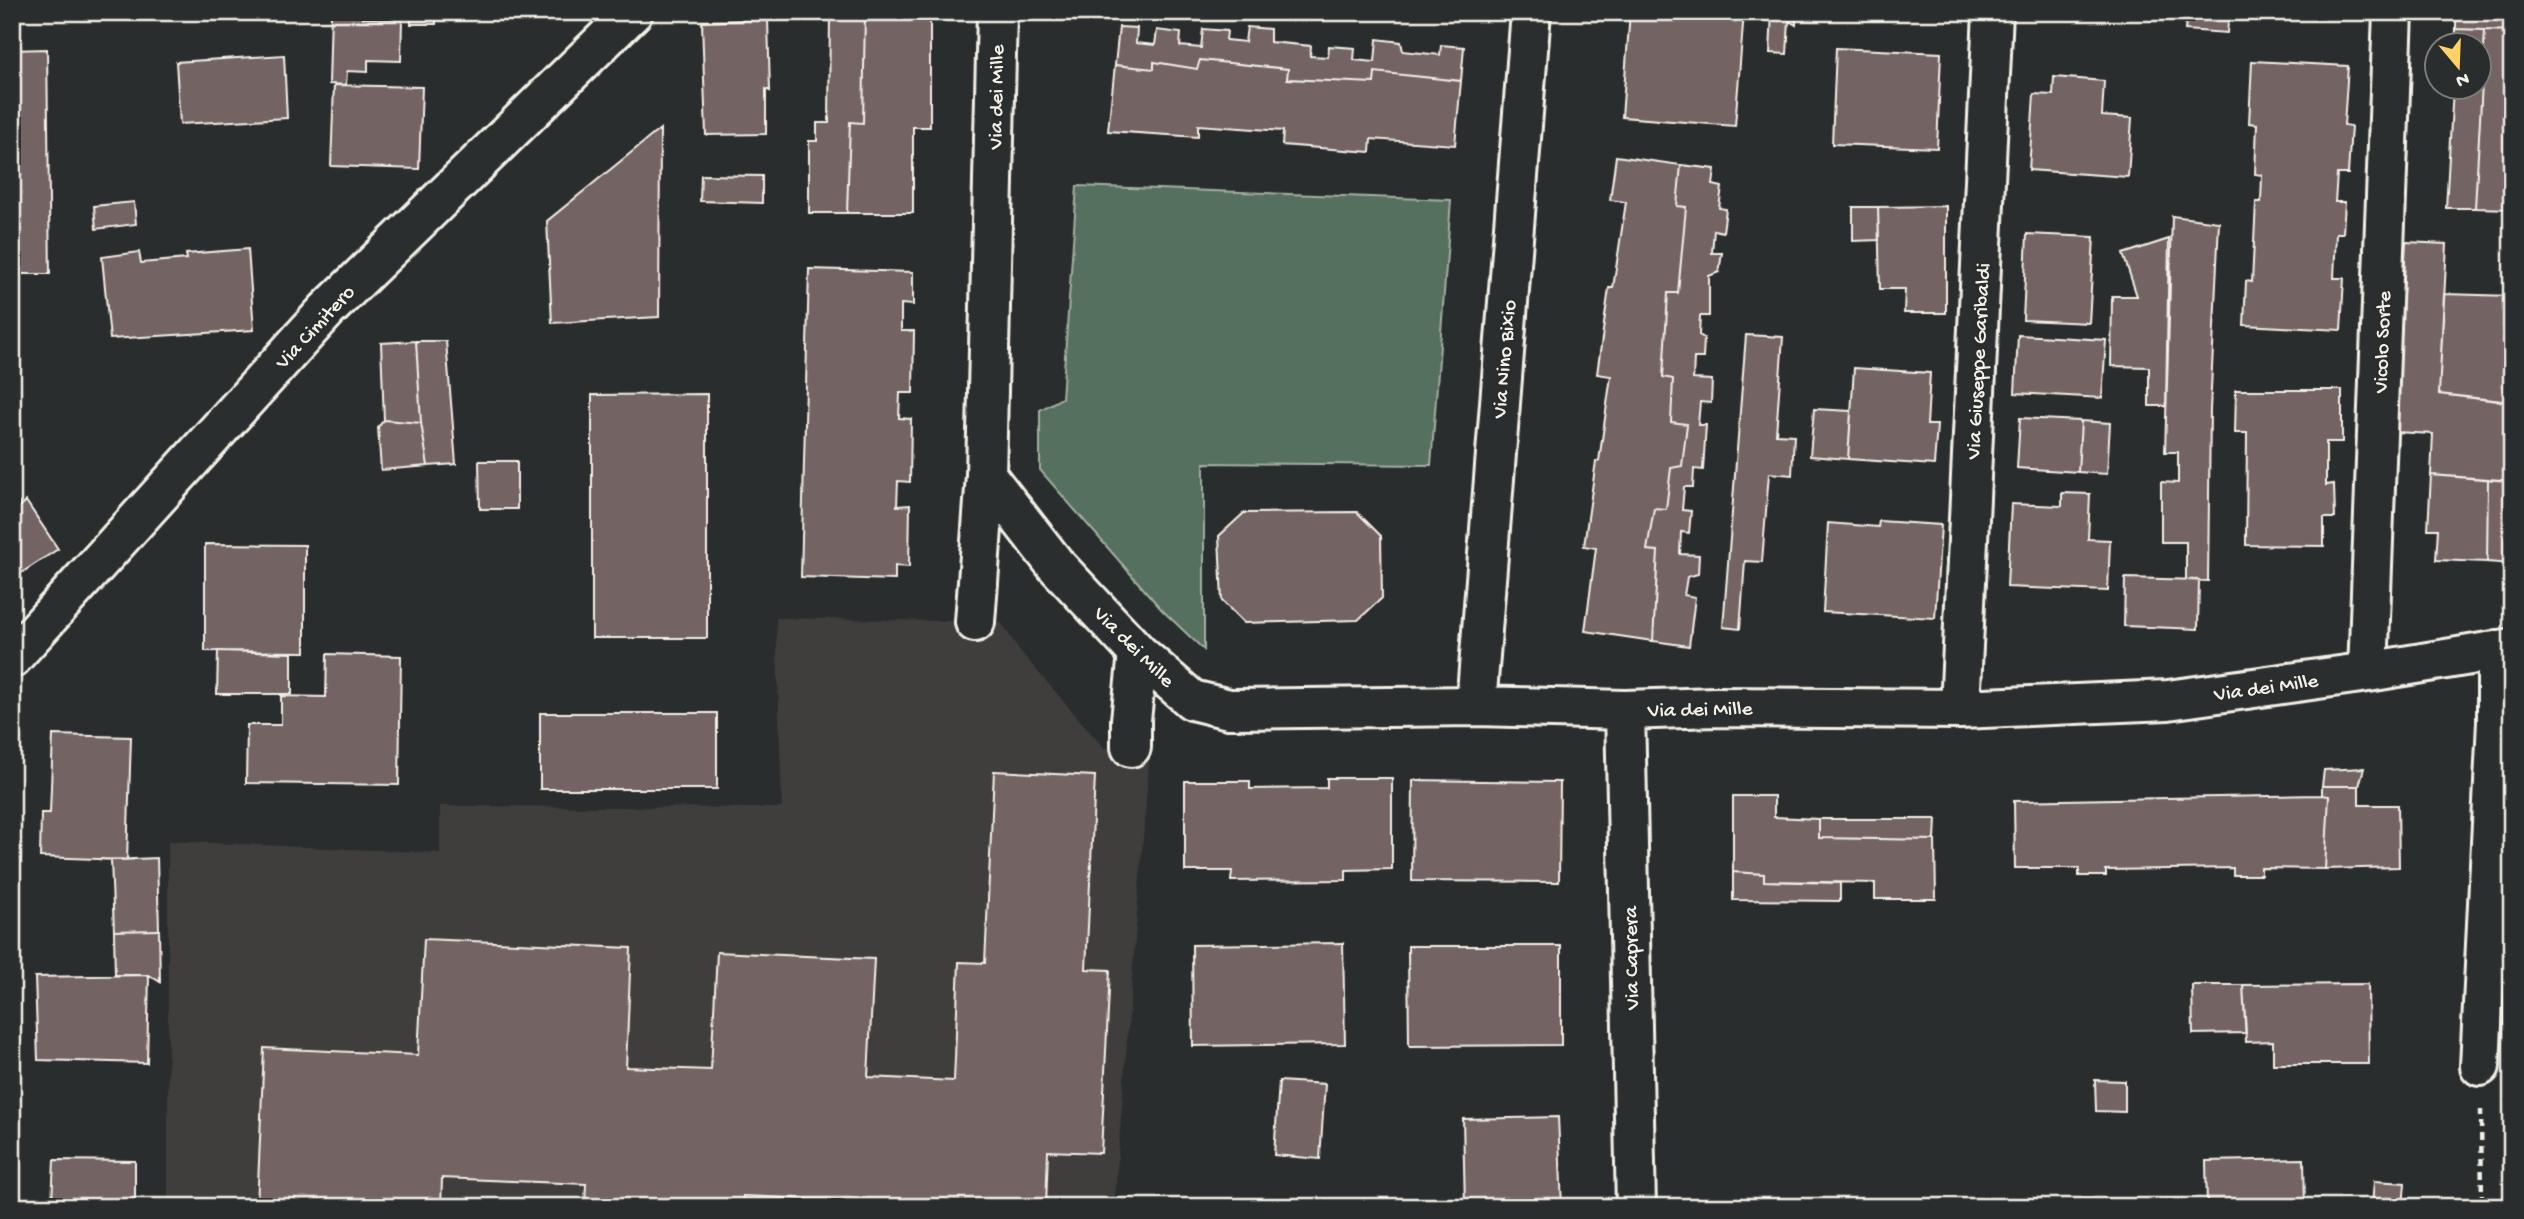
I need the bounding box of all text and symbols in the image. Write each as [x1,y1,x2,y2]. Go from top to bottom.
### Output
north arrow [2422,32,2492,102]
street label: Via dei Mille [985,43,1012,151]
text: N [2453,66,2472,92]
street label: Via Giuseppe Garibaldi [1963,262,1998,461]
street label: Via Cimitero [271,281,362,376]
street label: Vicolo Sorte [2370,289,2399,395]
street label: Via Nino Bixio [1489,299,1524,421]
street label: Via dei Mille [1086,602,1179,695]
street label: Via dei Mille [2212,670,2321,709]
street label: Via dei Mille [1646,698,1754,725]
street label: Via Caprera [1620,905,1647,1011]

